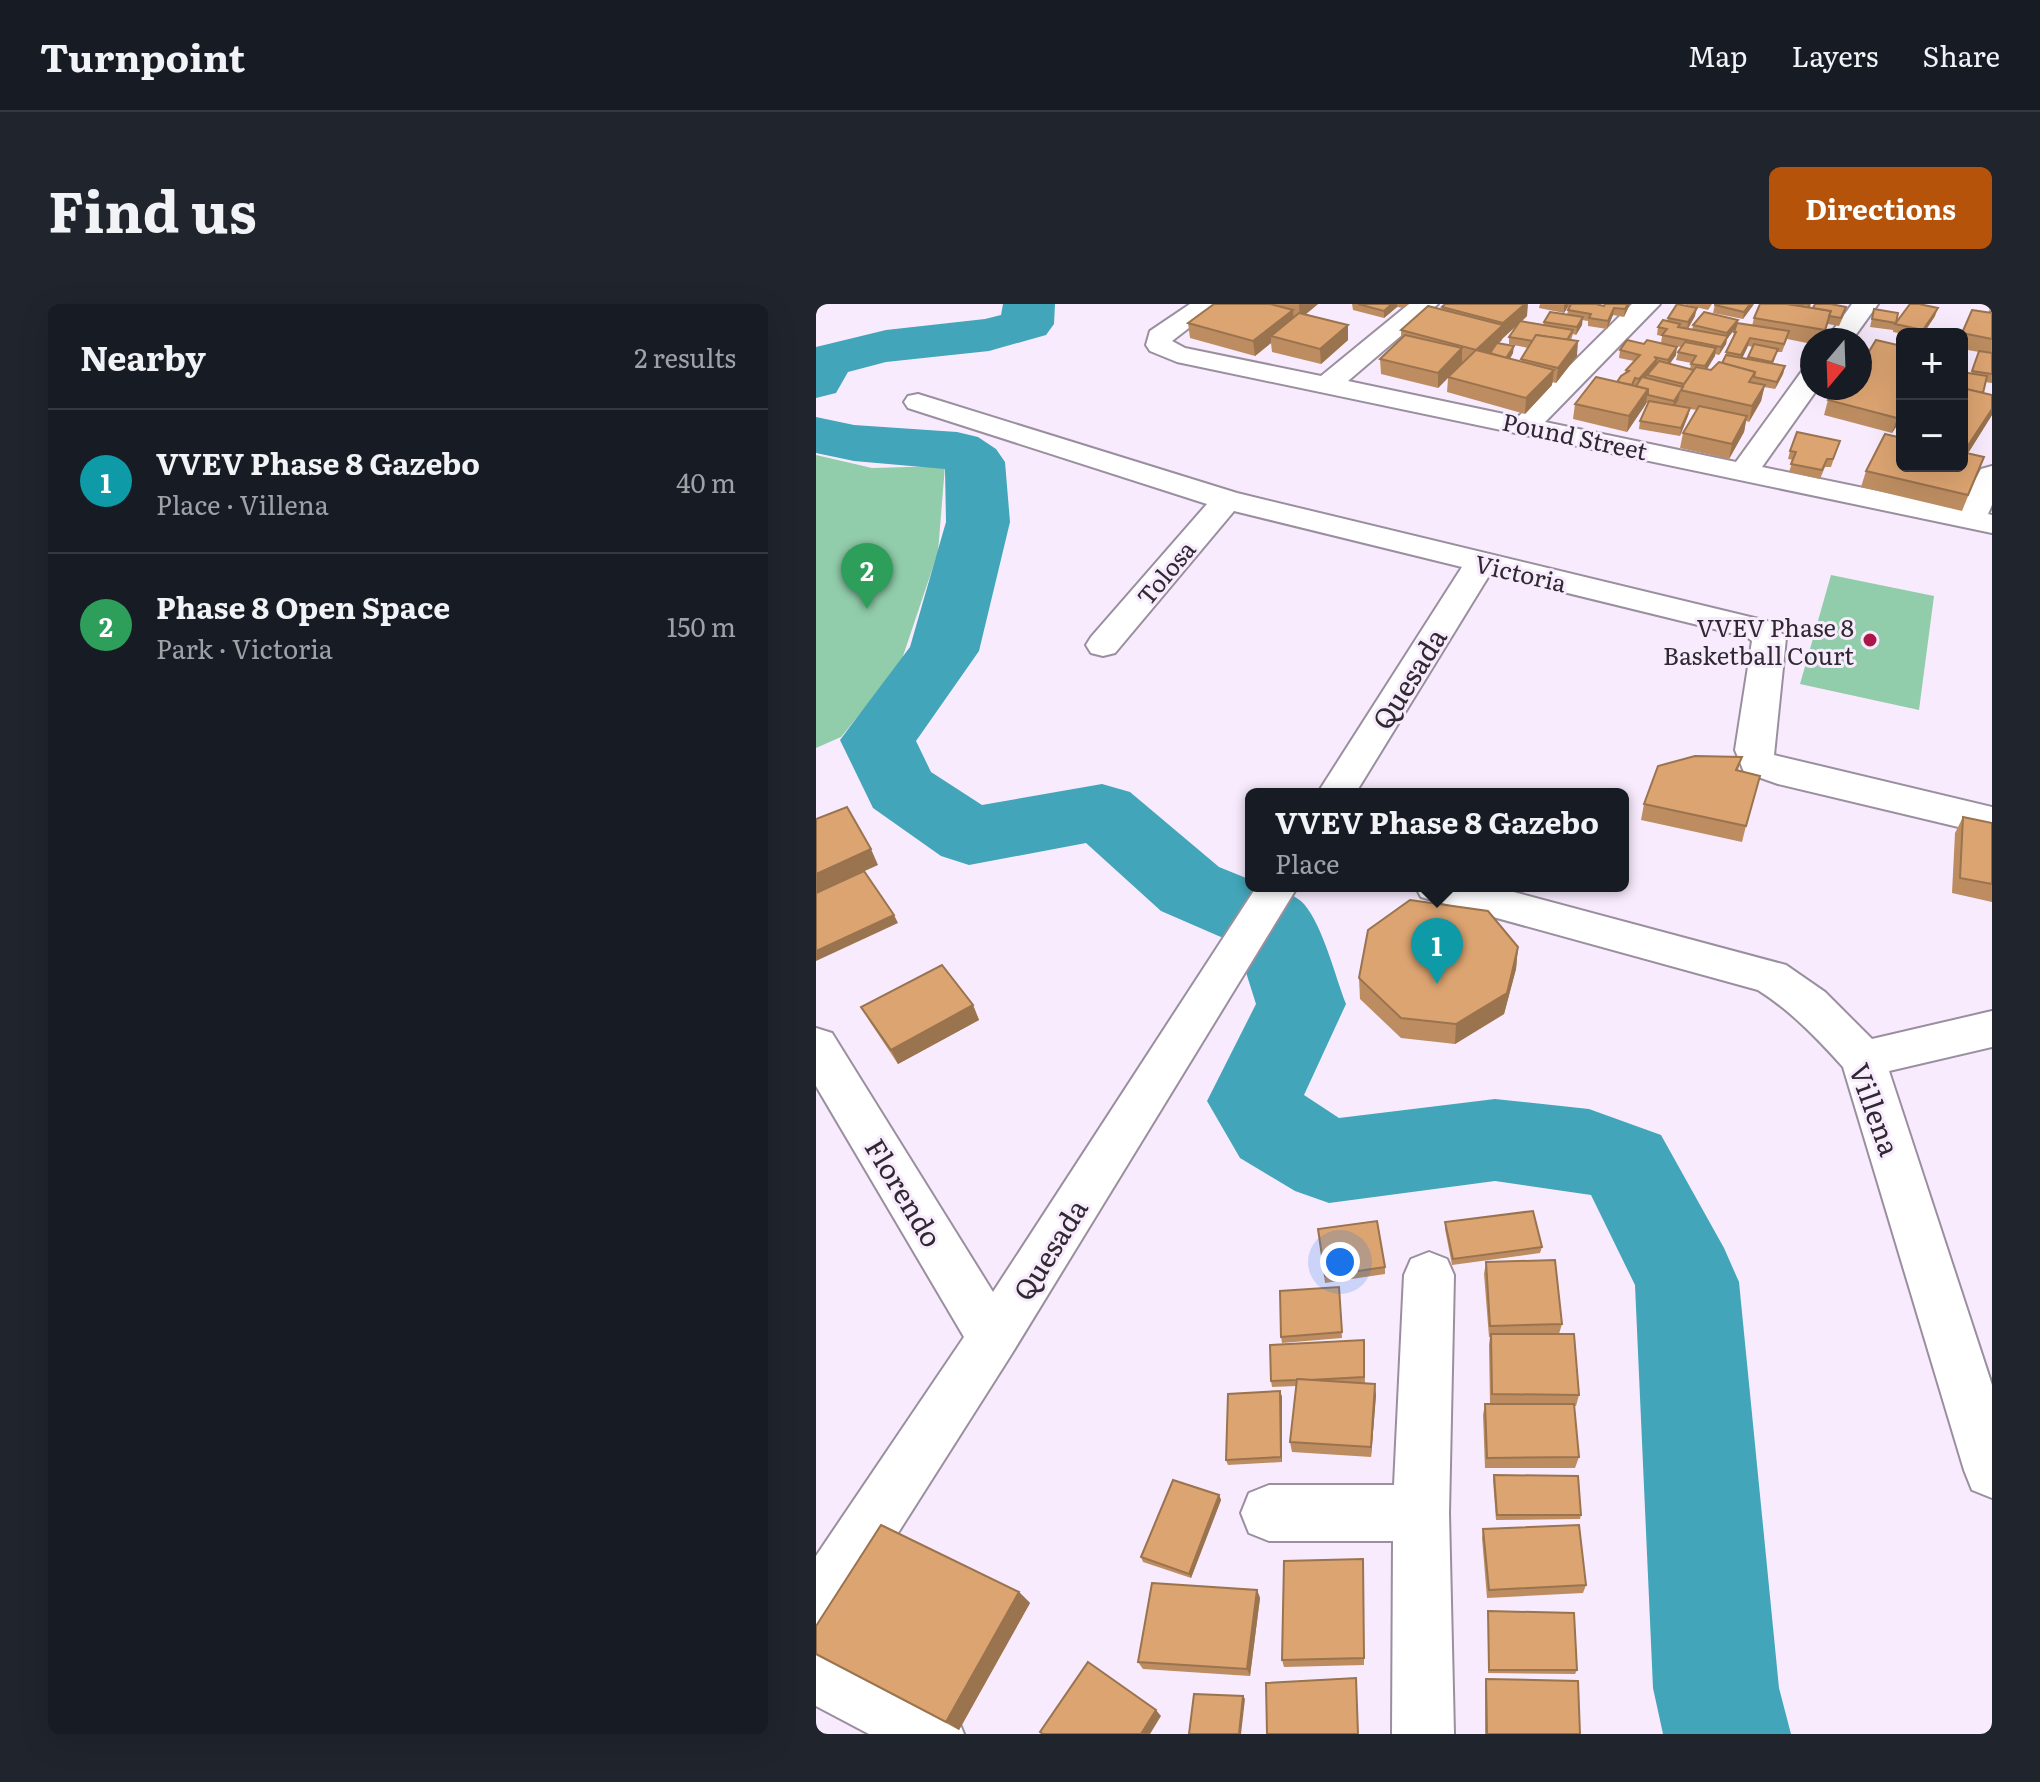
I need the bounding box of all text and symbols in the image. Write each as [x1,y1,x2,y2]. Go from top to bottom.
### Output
text: Turnpoint [40,27,245,84]
text: Map [1688,34,1747,76]
text: Layers [1791,34,1878,76]
text: Share [1922,34,2000,76]
text: Find us [48,167,257,250]
button: Directions [1769,167,1992,249]
north arrow [1800,328,1872,400]
map controls [1896,328,1968,472]
button: + [1896,328,1968,400]
text: Nearby [80,331,206,381]
text: 2 results [634,337,736,376]
button: − [1896,400,1968,472]
street label: Pound Street [1499,403,1651,468]
text: VVEV Phase 8 Gazebo [156,440,480,484]
text: 1 [101,462,111,501]
text: 40 m [676,462,736,501]
text: Place · Villena [156,484,329,523]
street label: Tolosa [1127,532,1203,612]
pin: 2 [841,543,893,609]
street label: Victoria [1472,544,1570,600]
text: Phase 8 Open Space [156,584,450,628]
text: 2 [99,606,113,645]
text: 150 m [667,606,736,645]
place label: VVEV Phase 8 Basketball Court [1663,609,1854,672]
street label: Quesada [1360,619,1456,737]
text: Park · Victoria [156,628,333,667]
marker: VVEV Phase 8 Basketball Court [1861,631,1879,649]
popup [1245,788,1629,892]
text: VVEV Phase 8 Gazebo [1275,799,1599,843]
text: Place [1275,843,1340,882]
pin: 1 [1411,918,1463,984]
street label: Villena [1840,1057,1912,1161]
street label: Florendo [856,1129,954,1255]
street label: Quesada [1001,1190,1097,1308]
your location [1320,1242,1360,1282]

